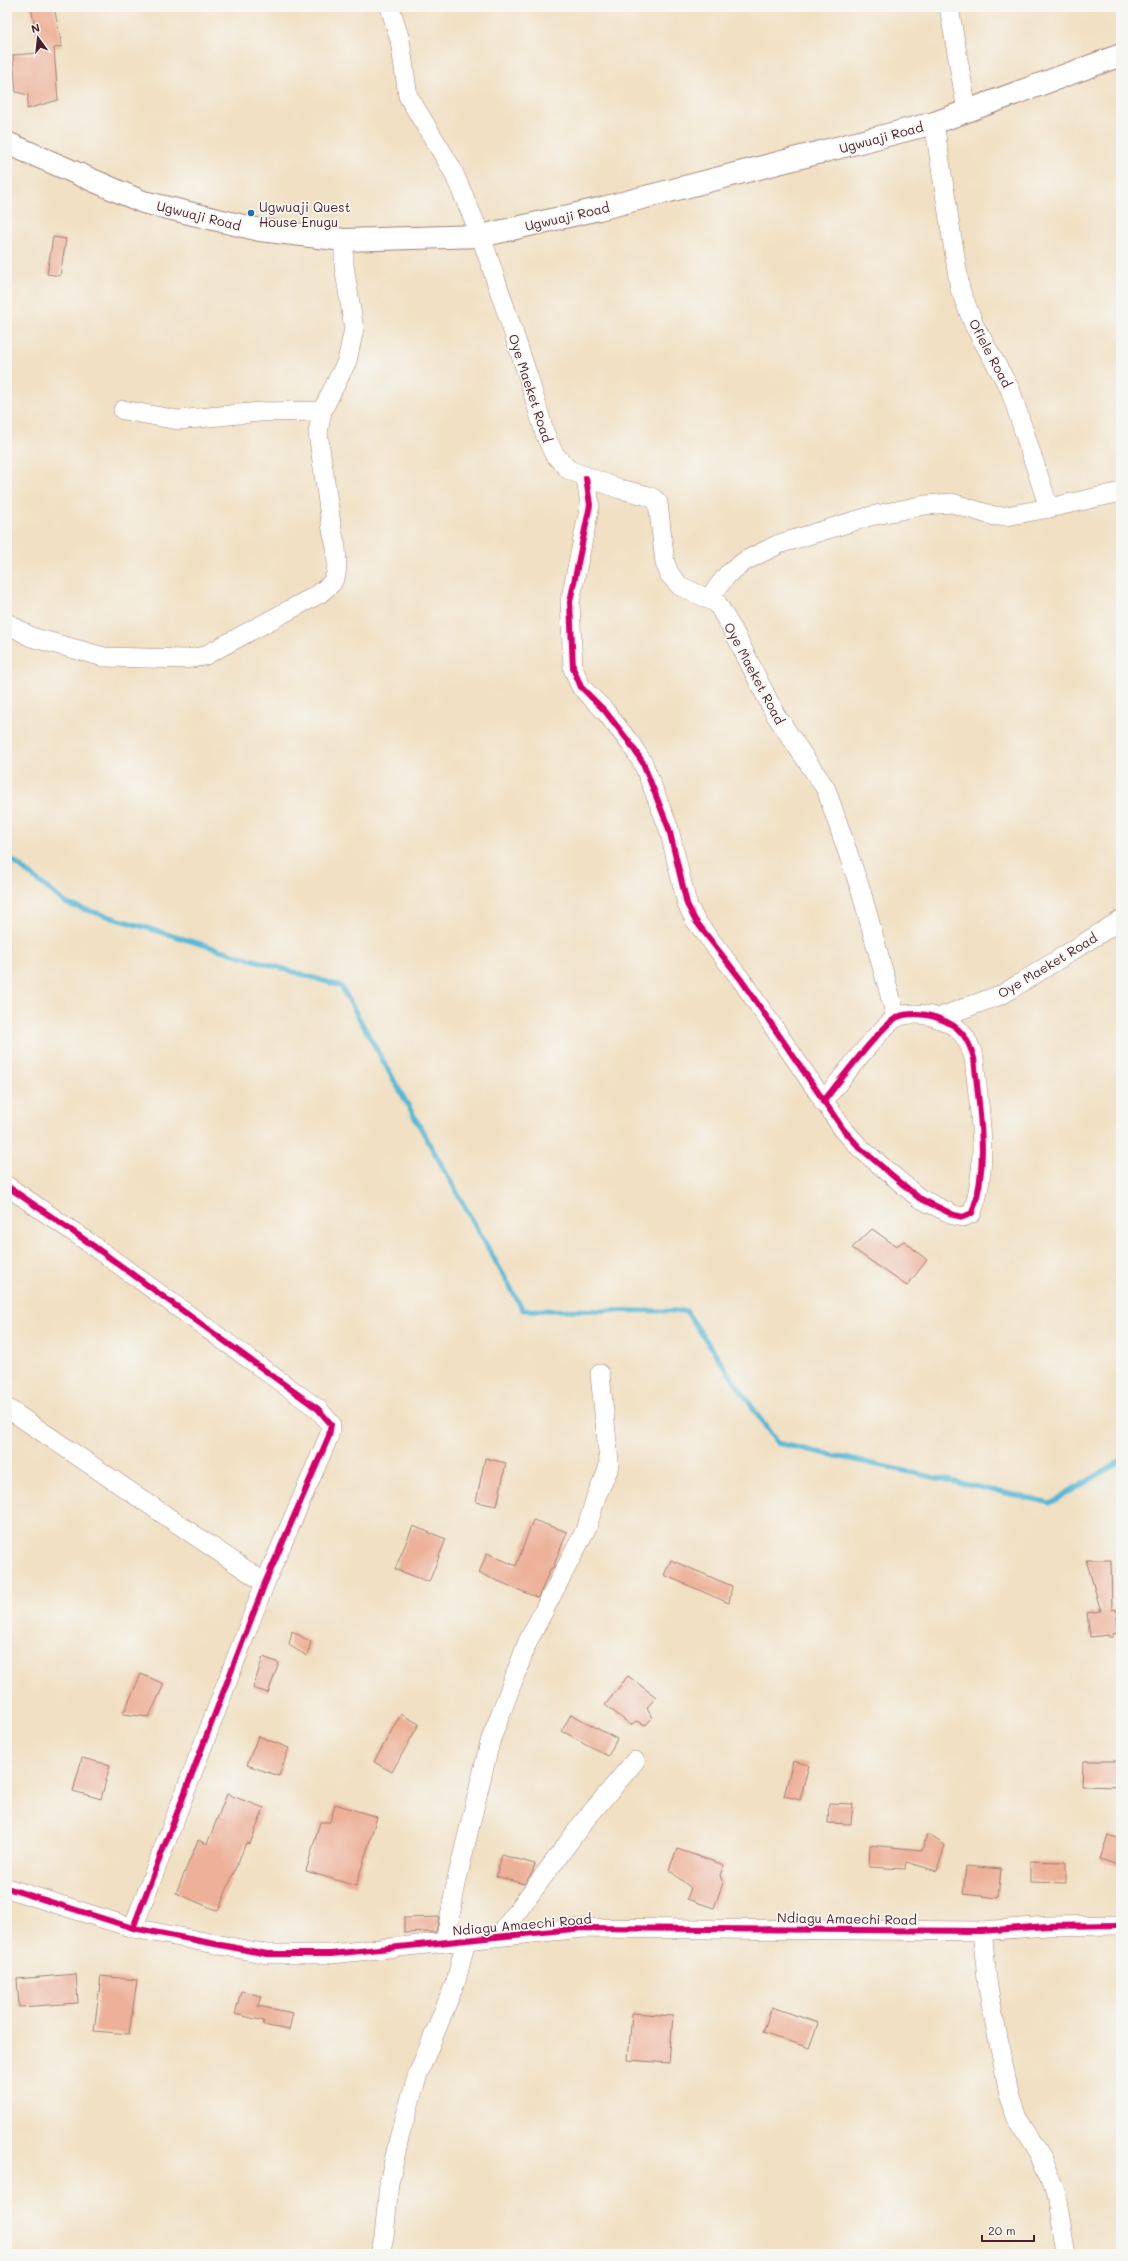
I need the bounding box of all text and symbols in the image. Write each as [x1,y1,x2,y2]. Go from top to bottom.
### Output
north arrow [18,18,58,58]
text: N [29,20,41,36]
street label: Ugwuaji Road [837,118,925,156]
street label: Ugwuaji Road [155,196,243,234]
place label: Ugwuaji Quest House Enugu [259,198,351,230]
street label: Ugwuaji Road [523,198,611,234]
marker: Ugwuaji Quest House Enugu [246,208,256,218]
street label: Ofiele Road [966,316,1016,390]
street label: Oye Maeket Road [505,332,557,444]
street label: Oye Maeket Road [721,619,789,727]
street label: Oye Maeket Road [994,929,1100,1001]
street label: Ndiagu Amaechi Road [777,1908,917,1928]
street label: Ndiagu Amaechi Road [452,1909,592,1939]
scale bar [982,2217,1034,2243]
text: 20 m [988,2222,1016,2238]

